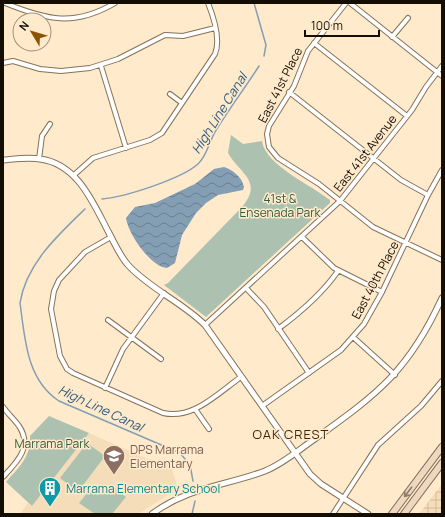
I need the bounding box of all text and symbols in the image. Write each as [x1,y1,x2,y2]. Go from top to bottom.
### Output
north arrow [12,12,52,52]
scale bar [305,12,379,38]
text: 100 m [311,17,343,34]
text: N [15,18,32,33]
street label: East 41st Place [254,44,306,126]
water label: High Line Canal [187,68,252,157]
street label: East 41st Avenue [330,111,400,195]
park label: 41st & Ensenada Park [240,190,322,221]
street label: East 40th Place [347,238,403,322]
water label: High Line Canal [55,380,148,436]
district label: OAK CREST [253,425,329,443]
park label: Marrama Park [15,435,91,452]
place label: DPS Marrama Elementary [130,441,204,472]
school or university icon: DPS Marrama Elementary [101,443,127,476]
building icon: Marrama Elementary School [37,475,63,508]
place label: Marrama Elementary School [66,480,220,497]
one-way arrow [404,487,412,498]

